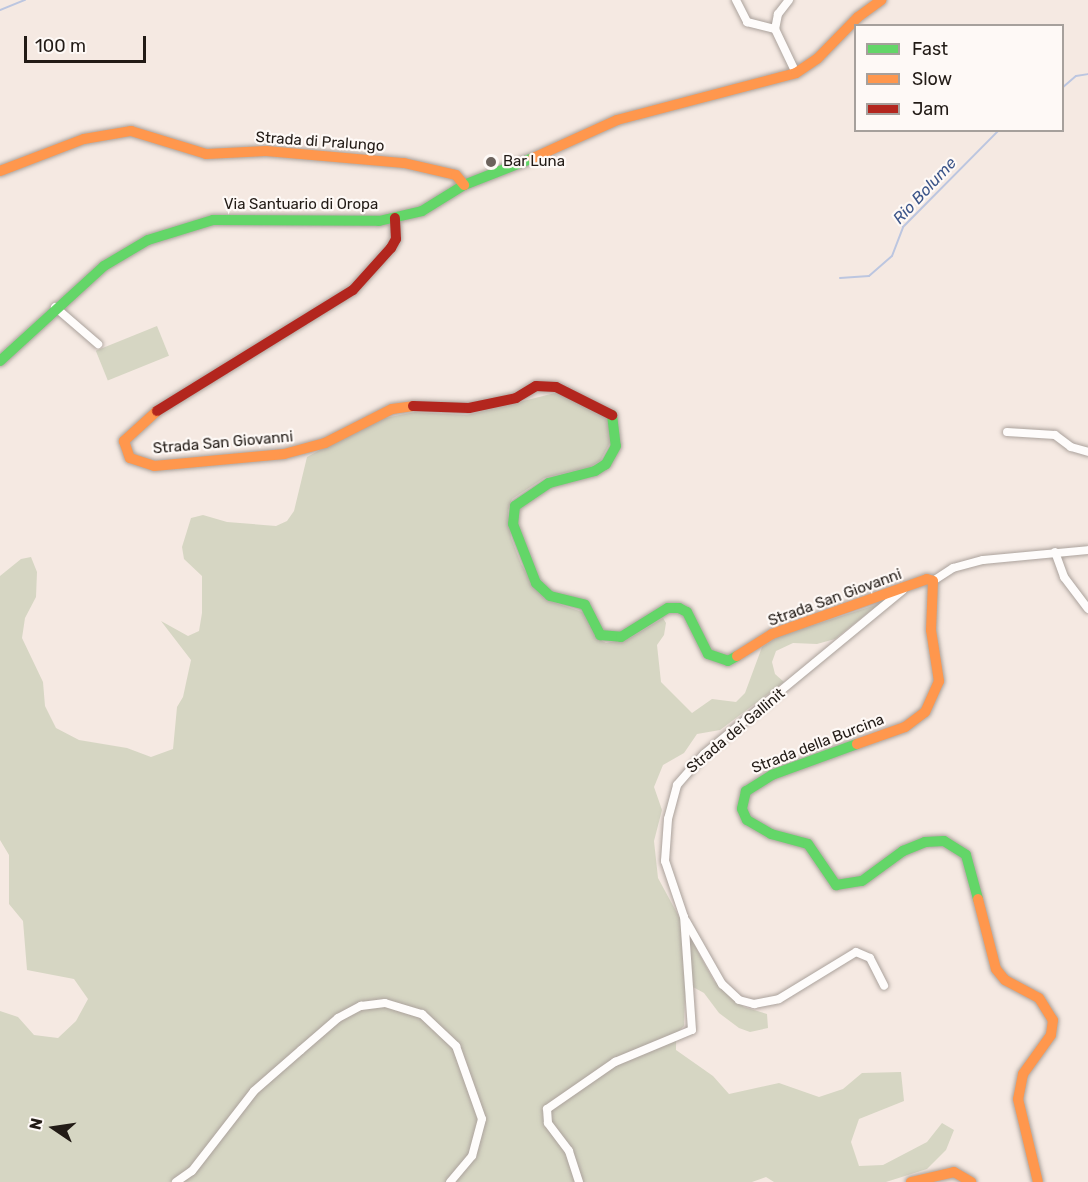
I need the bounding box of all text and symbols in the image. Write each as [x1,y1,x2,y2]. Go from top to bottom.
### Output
scale bar [27,24,148,62]
legend [854,24,1064,132]
text: 100 m [35,35,86,57]
text: Fast [912,38,948,60]
text: Slow [912,68,952,90]
text: Jam [912,98,949,120]
street label: Strada di Pralungo [255,129,385,155]
place label: Bar Luna [503,153,565,171]
water label: Rio Bolume [889,154,961,228]
marker: Bar Luna [484,155,498,169]
street label: Via Santuario di Oropa [224,196,378,214]
street label: Strada San Giovanni [152,428,294,458]
street label: Strada San Giovanni [766,566,904,630]
street label: Strada dei Gallinit [683,685,789,777]
street label: Strada della Burcina [749,710,887,778]
north arrow [24,1098,84,1158]
text: N [25,1116,47,1132]

